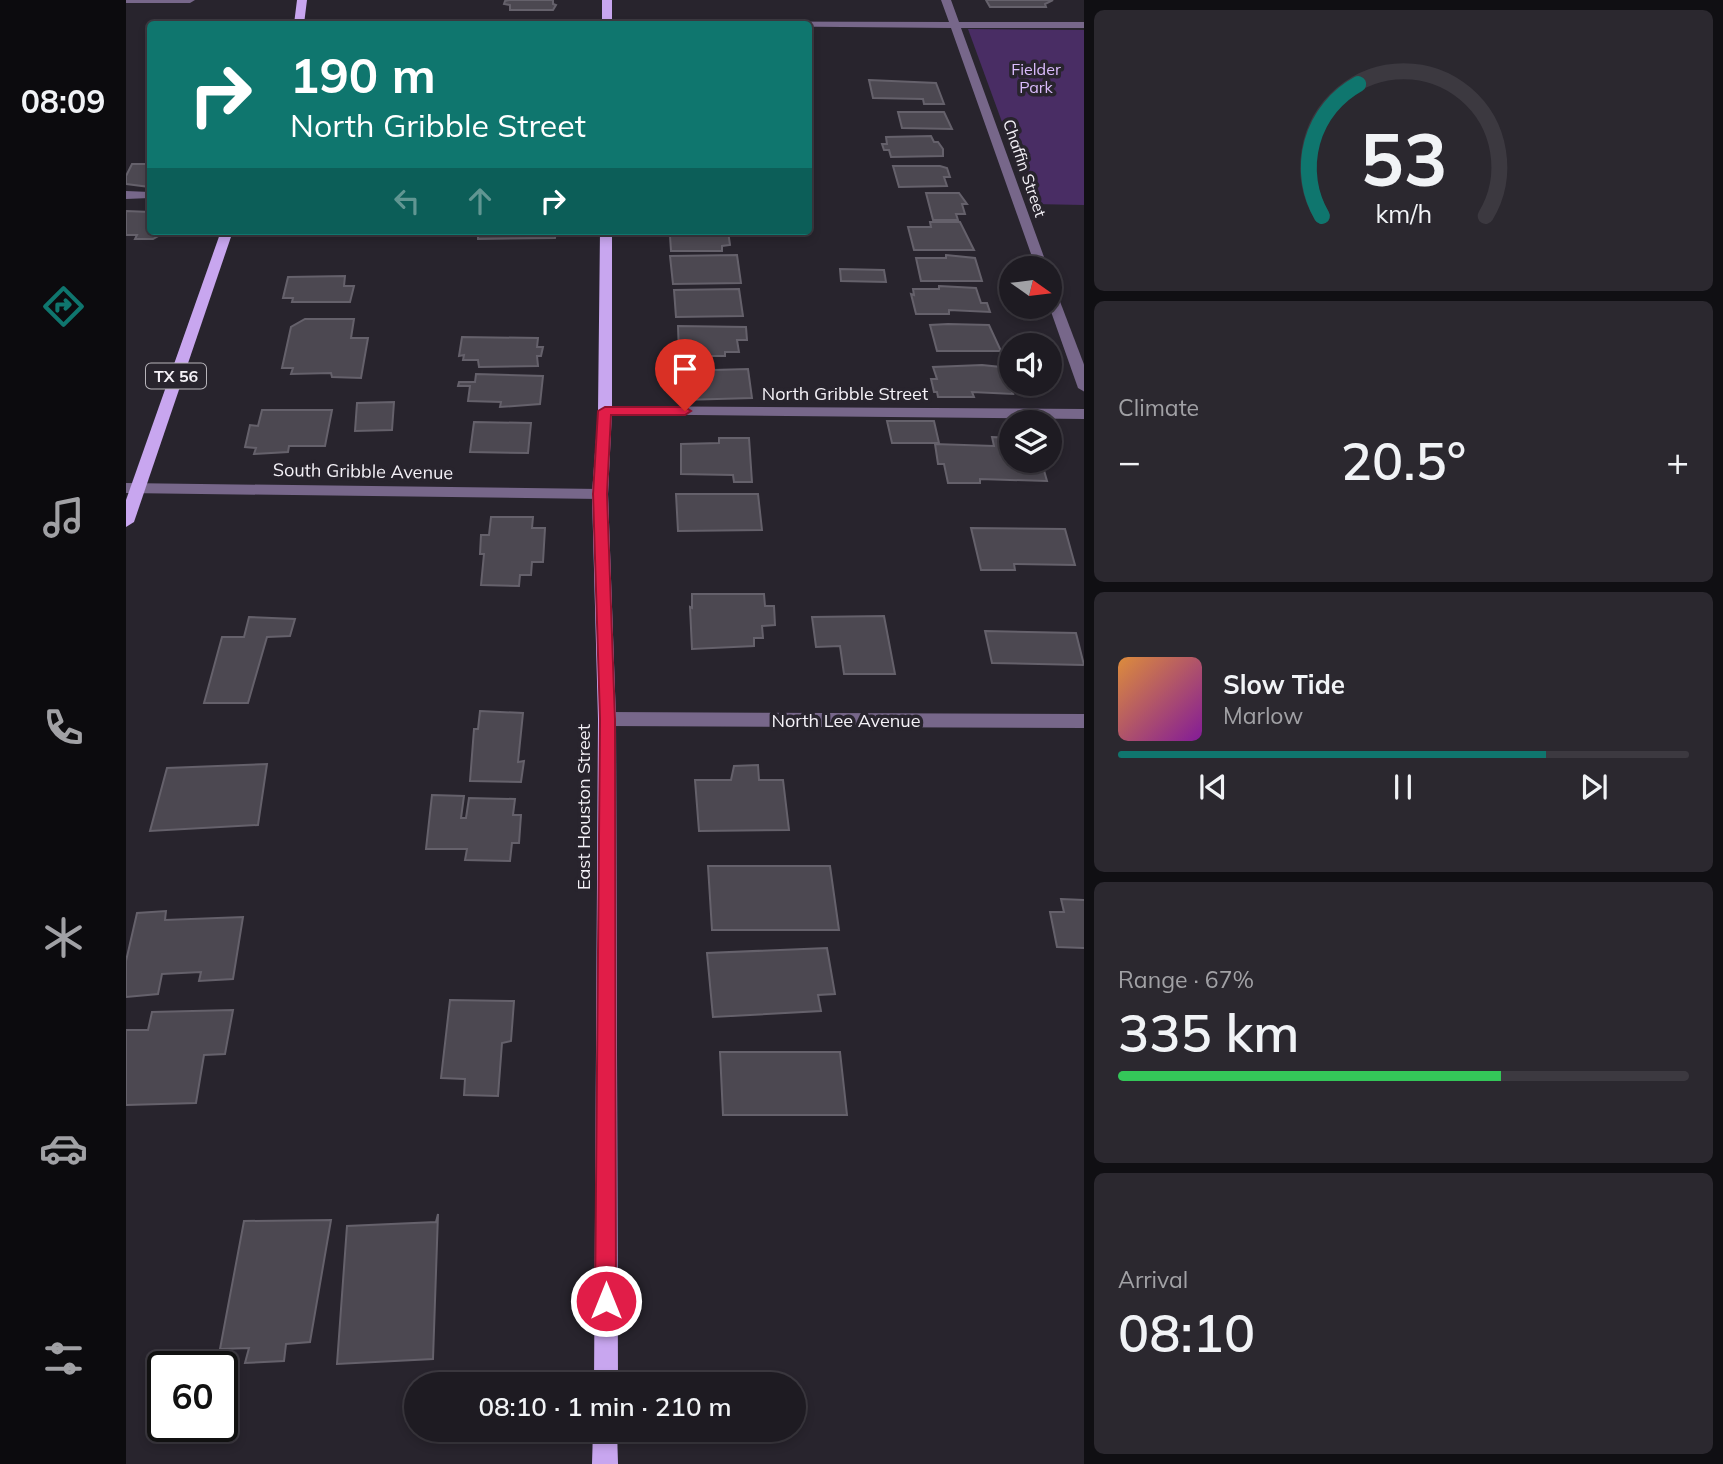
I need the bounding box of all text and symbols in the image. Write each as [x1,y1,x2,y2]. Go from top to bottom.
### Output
text: 190 m [290,44,436,105]
icon: right [175,49,266,140]
park label: Fielder Park [1011,59,1061,97]
text: 08:09 [21,81,105,121]
text: North Gribble Street [290,105,586,145]
text: 53 [1360,114,1447,205]
street label: Chaffin Street [999,116,1051,220]
icon: left [388,182,426,220]
icon: ahead [461,182,499,220]
icon: right [534,182,572,220]
text: km/h [1375,198,1432,229]
north arrow [999,256,1062,318]
map controls [999,256,1062,473]
icon: directions [39,282,88,331]
button: sound [999,333,1062,396]
pin [655,339,715,411]
icon: arrive [666,350,704,388]
road number: TX 56 [146,364,206,388]
street label: North Gribble Street [762,382,928,405]
text: Climate [1118,393,1199,422]
button: layers [999,410,1062,473]
text: 20.5° [1341,428,1466,493]
text: − [1118,437,1141,485]
text: + [1666,437,1689,485]
street label: South Gribble Avenue [273,458,453,484]
icon: music [39,493,88,542]
text: Slow Tide [1223,668,1345,701]
text: Marlow [1223,701,1303,730]
icon: phone [39,703,88,752]
street label: North Lee Avenue [772,709,920,732]
street label: East Houston Street [572,724,595,890]
icon: previous [1194,768,1232,806]
icon: pause [1384,768,1422,806]
icon: next [1575,768,1613,806]
icon: climate [39,913,88,962]
text: Range · 67% [1118,965,1254,994]
text: 335 km [1118,1000,1299,1065]
icon: car [39,1124,88,1173]
position arrow [569,1264,643,1338]
text: Arrival [1118,1265,1188,1294]
text: 08:10 [1118,1300,1255,1365]
icon: filters [39,1334,88,1383]
speed limit sign: 60 [147,1351,238,1442]
text: 08:10 · 1 min · 210 m [478,1390,732,1423]

